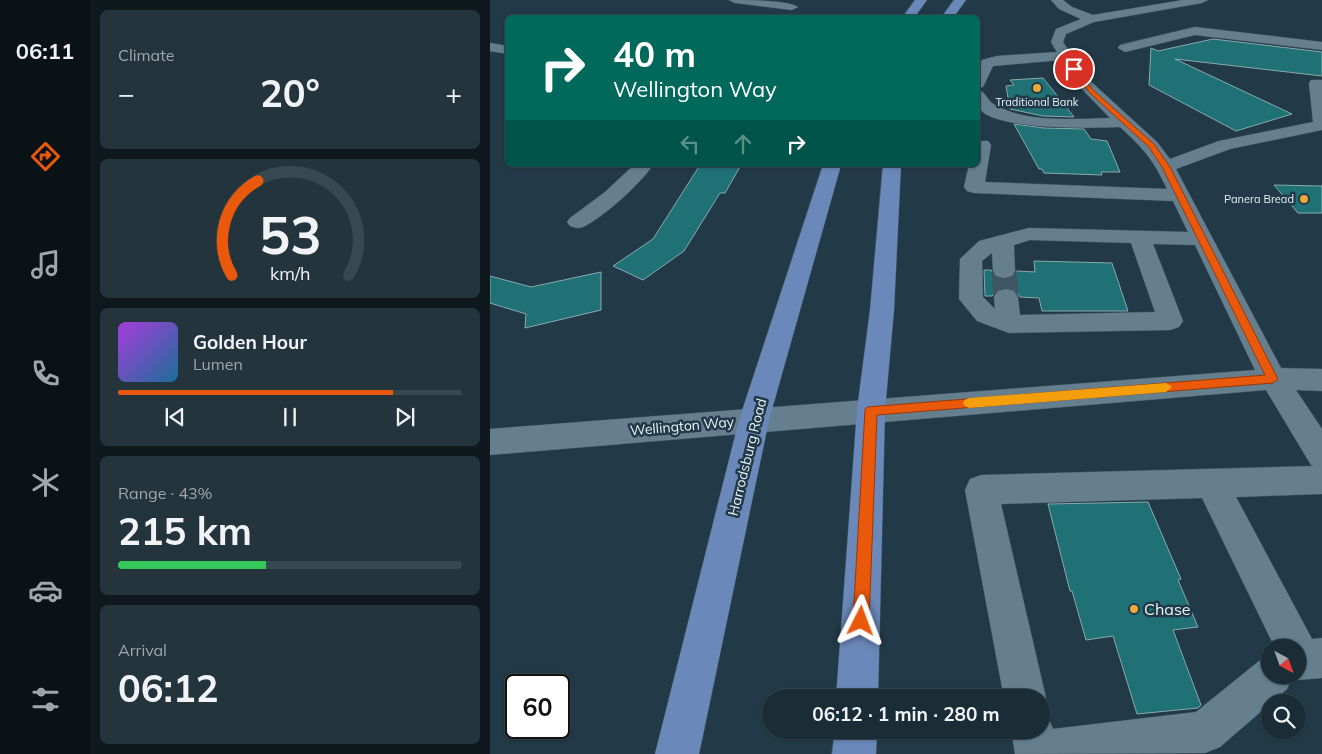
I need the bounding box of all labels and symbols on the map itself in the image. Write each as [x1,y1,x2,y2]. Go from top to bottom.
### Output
pin [1053,48,1095,90]
marker: Traditional Bank [1031,82,1043,94]
place label: Traditional Bank [995,95,1079,109]
place label: Panera Bread [1224,192,1294,206]
marker: Panera Bread [1298,193,1310,205]
street label: Harrodsburg Road [724,396,770,518]
street label: Wellington Way [629,412,735,440]
position arrow [834,594,886,646]
place label: Chase [1144,599,1191,619]
marker: Chase [1128,603,1140,615]
north arrow [1261,639,1306,684]
speed limit sign: 60 [505,674,570,739]

